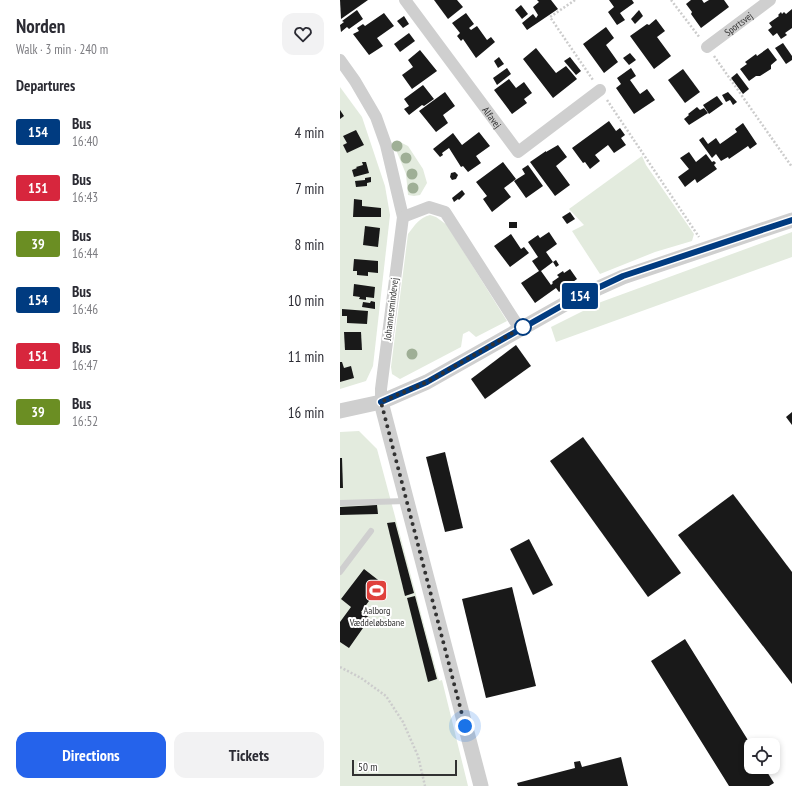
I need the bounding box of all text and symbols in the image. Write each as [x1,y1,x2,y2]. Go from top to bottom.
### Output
street label: Sportsvej [721,9,755,39]
button: heart [282,13,324,55]
text: Norden [16,14,65,38]
text: Walk · 3 min · 240 m [16,41,108,58]
text: Departures [16,76,75,95]
street label: Alfavej [480,104,504,131]
text: Bus [72,114,91,133]
text: 154 [28,123,48,141]
text: 4 min [294,123,324,142]
text: 16:40 [72,133,98,150]
text: Bus [72,170,91,189]
text: 151 [28,179,48,197]
text: 7 min [295,179,324,198]
text: 16:43 [72,189,98,206]
text: Bus [72,226,91,245]
text: 39 [31,235,45,253]
text: 8 min [294,235,324,254]
text: 16:44 [72,245,98,262]
street label: Johannesmindevej [381,277,401,342]
text: Bus [72,282,91,301]
line badge: 154 [557,283,603,309]
text: 154 [570,287,590,305]
text: 154 [28,291,48,309]
text: 10 min [288,291,324,310]
text: 16:46 [72,301,98,318]
unlabelled marker [514,318,532,336]
text: Bus [72,338,91,357]
text: 151 [28,347,48,365]
text: 11 min [288,347,324,366]
text: 16:47 [72,357,98,374]
text: Bus [72,394,91,413]
text: 39 [31,403,45,421]
text: 16 min [288,403,324,422]
text: 16:52 [72,413,98,430]
sports icon: Aalborg Væddeløbsbane [364,577,390,603]
place label: Aalborg Væddeløbsbane [349,604,404,629]
your location [455,716,475,736]
button: Directions [16,732,166,778]
button: Tickets [174,732,324,778]
map controls [744,738,780,774]
button: locate [744,738,780,774]
scale bar [352,758,457,777]
text: 50 m [358,760,377,774]

